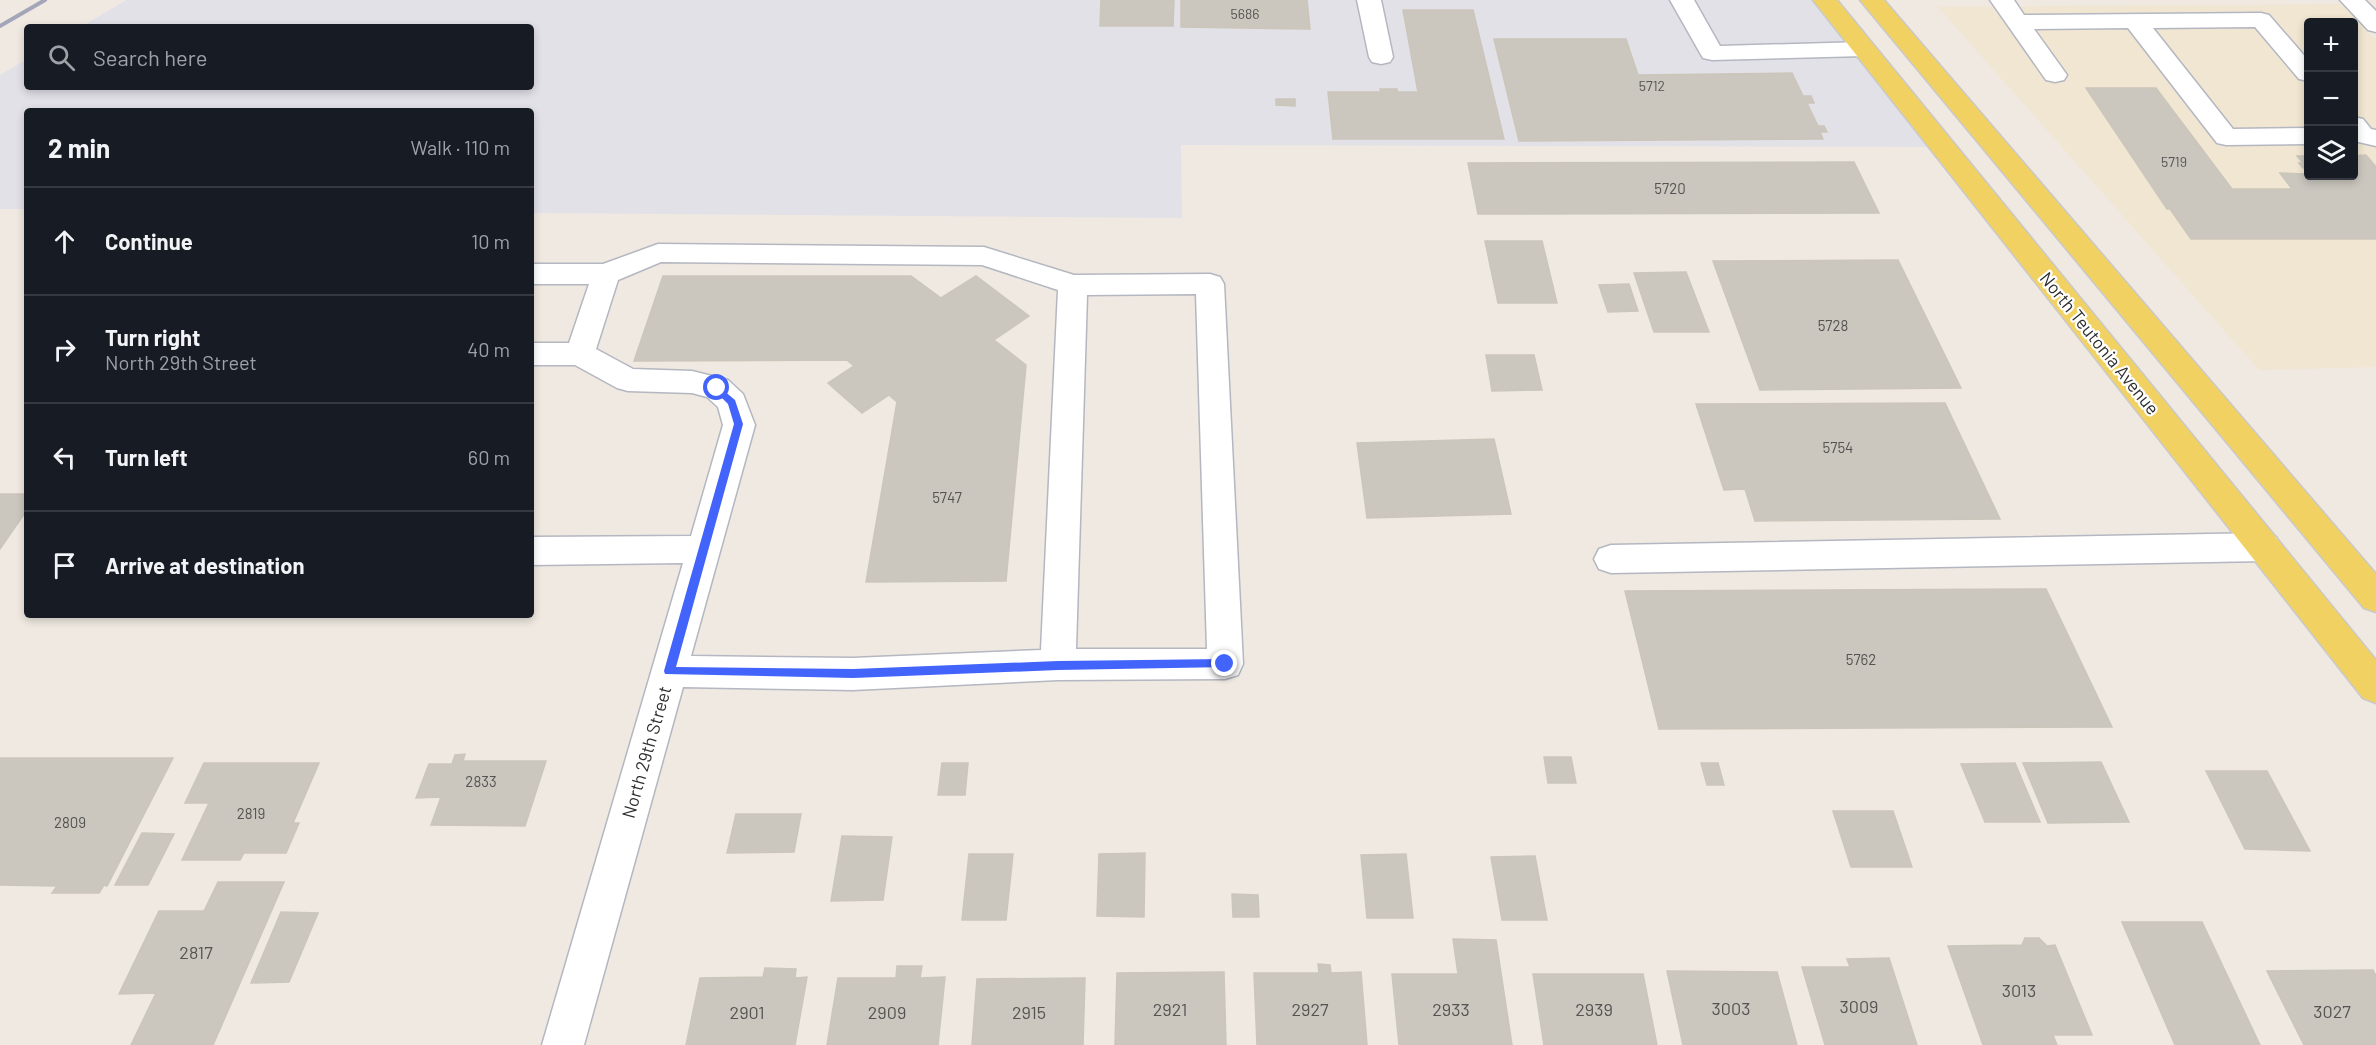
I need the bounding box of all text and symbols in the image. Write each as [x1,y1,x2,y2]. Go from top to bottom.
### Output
house number: 5686 [1231,5,1259,22]
map controls [2304,18,2358,180]
button: + [2304,18,2358,72]
search box [24,24,534,90]
icon: search [45,41,78,74]
text: Search here [93,44,207,70]
button: − [2304,72,2358,126]
house number: 5712 [1639,77,1665,94]
button: layers [2304,126,2358,180]
text: 2 min [48,132,110,163]
text: Walk · 110 m [410,135,510,159]
house number: 5719 [2161,153,2187,170]
house number: 5720 [1654,179,1686,197]
icon: ahead [48,225,81,258]
text: Continue [105,228,193,254]
text: 10 m [471,229,510,253]
street label: North Teutonia Avenue [2036,267,2164,419]
house number: 5728 [1818,316,1848,334]
text: Turn right [105,324,200,350]
icon: right [48,333,81,366]
text: 40 m [467,337,510,361]
text: North 29th Street [105,350,257,374]
route start [703,374,729,400]
house number: 5754 [1823,438,1853,456]
icon: left [48,441,81,474]
text: Turn left [105,444,188,470]
text: 60 m [468,445,510,469]
house number: 5747 [932,488,962,506]
icon: arrive [48,549,81,582]
text: Arrive at destination [105,552,304,578]
route end [1211,650,1237,676]
house number: 5762 [1846,650,1876,668]
street label: North 29th Street [617,683,675,821]
house number: 2833 [465,772,497,790]
house number: 2819 [237,804,265,822]
house number: 2809 [54,813,86,831]
house number: 2817 [179,941,213,963]
house number: 3013 [2002,979,2036,1001]
house number: 3009 [1840,995,1879,1017]
house number: 3003 [1712,997,1750,1019]
house number: 2921 [1153,998,1187,1020]
house number: 2927 [1291,998,1329,1020]
house number: 2933 [1432,998,1470,1020]
house number: 2939 [1575,998,1613,1020]
house number: 3027 [2313,1000,2351,1022]
house number: 2901 [730,1001,765,1023]
house number: 2909 [868,1001,906,1023]
house number: 2915 [1012,1001,1046,1023]

